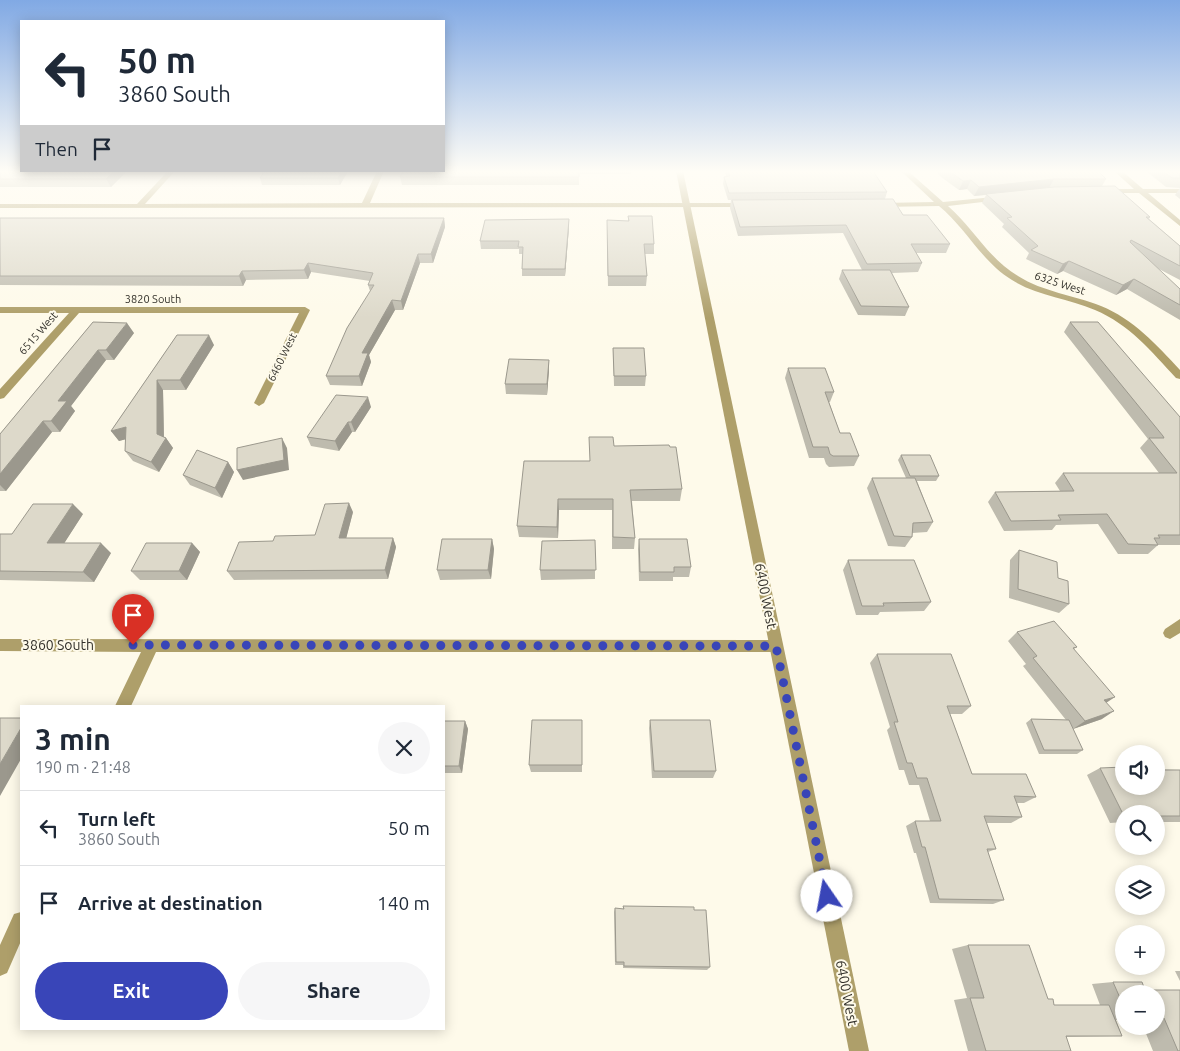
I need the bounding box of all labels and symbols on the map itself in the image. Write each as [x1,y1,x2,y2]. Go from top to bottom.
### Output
street label: 6325 West [1033,269,1087,297]
street label: 3820 South [125,293,181,305]
street label: 6515 West [16,309,60,357]
street label: 6460 West [265,330,299,383]
street label: 6400 West [752,562,780,631]
pin [112,594,154,645]
street label: 3860 South [22,637,94,653]
position arrow [800,869,852,921]
street label: 6400 West [833,959,861,1028]

